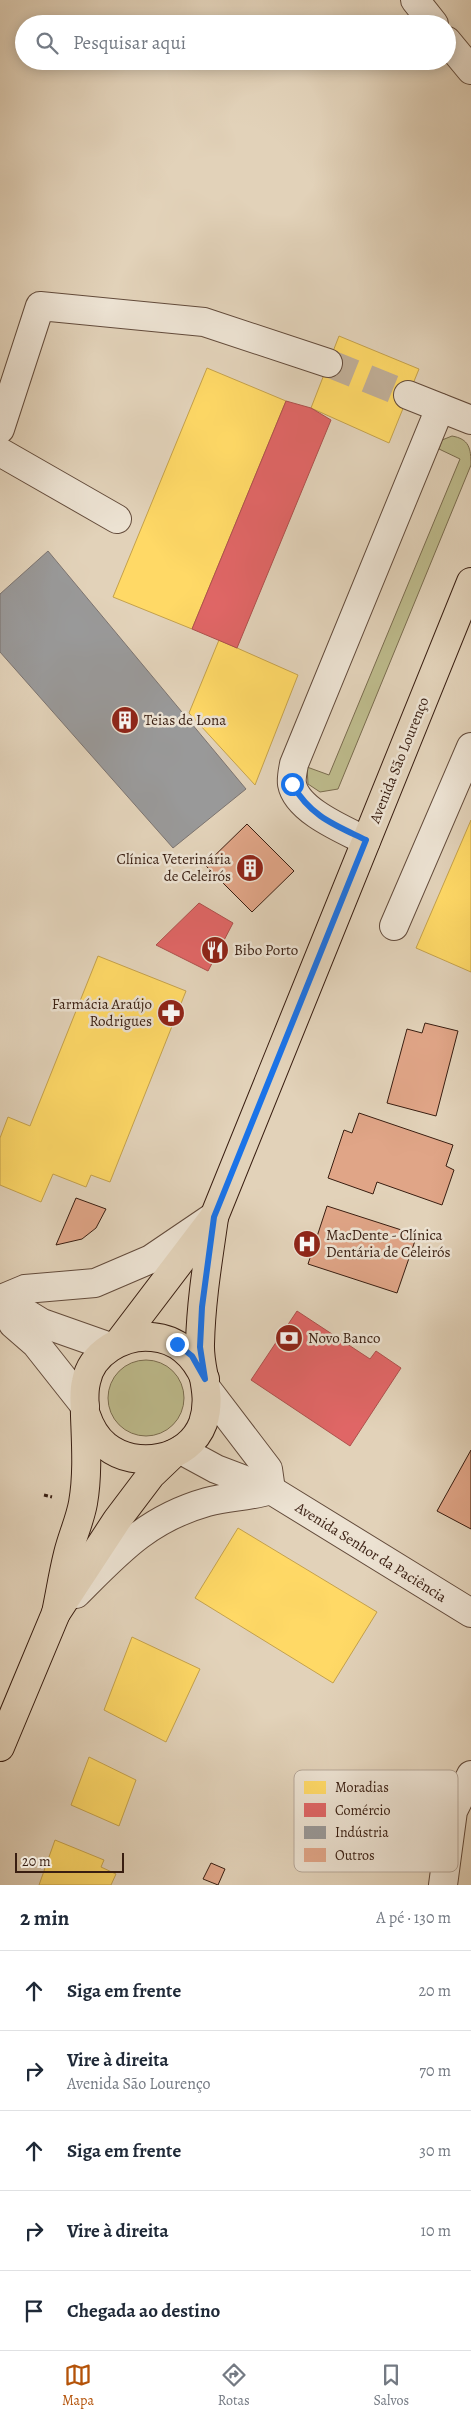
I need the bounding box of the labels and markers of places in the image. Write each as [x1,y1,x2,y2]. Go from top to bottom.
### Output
building icon: Teias de Lona [110,705,140,735]
place label: Teias de Lona [144,710,226,730]
place label: Clínica Veterinária de Celeirós [117,849,231,886]
building icon: Clínica Veterinária de Celeirós [235,853,265,883]
restaurant icon: Bibo Porto [200,935,230,965]
place label: Bibo Porto [234,940,298,960]
place label: Farmácia Araújo Rodrigues [52,994,152,1031]
pharmacy icon: Farmácia Araújo Rodrigues [156,998,186,1028]
place label: MacDente - Clínica Dentária de Celeirós [326,1225,451,1262]
hospital icon: MacDente - Clínica Dentária de Celeirós [292,1229,322,1259]
bank icon: Novo Banco [274,1323,304,1353]
place label: Novo Banco [308,1328,380,1348]

